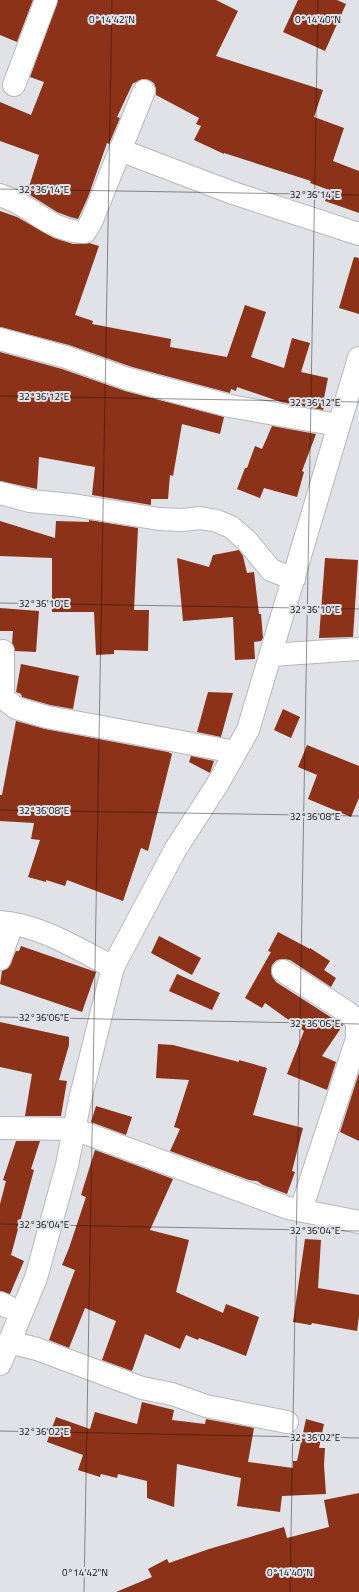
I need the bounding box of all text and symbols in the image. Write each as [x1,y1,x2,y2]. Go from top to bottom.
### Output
text: 0°14'42"N [89,12,135,27]
text: 0°14'40"N [295,12,341,27]
text: 32°36'14"E [19,182,70,197]
text: 32°36'14"E [290,187,341,202]
text: 32°36'12"E [19,389,70,404]
text: 32°36'12"E [290,395,341,410]
text: 32°36'10"E [19,596,70,611]
text: 32°36'10"E [290,602,341,617]
text: 32°36'08"E [19,803,70,818]
text: 32°36'08"E [290,809,341,824]
text: 32°36'06"E [19,1010,70,1025]
text: 32°36'06"E [290,1016,341,1031]
text: 32°36'04"E [19,1217,70,1232]
text: 32°36'04"E [290,1223,341,1238]
text: 32°36'02"E [19,1424,70,1439]
text: 32°36'02"E [290,1430,341,1445]
text: 0°14'42"N [62,1565,108,1580]
text: 0°14'40"N [267,1565,313,1580]

